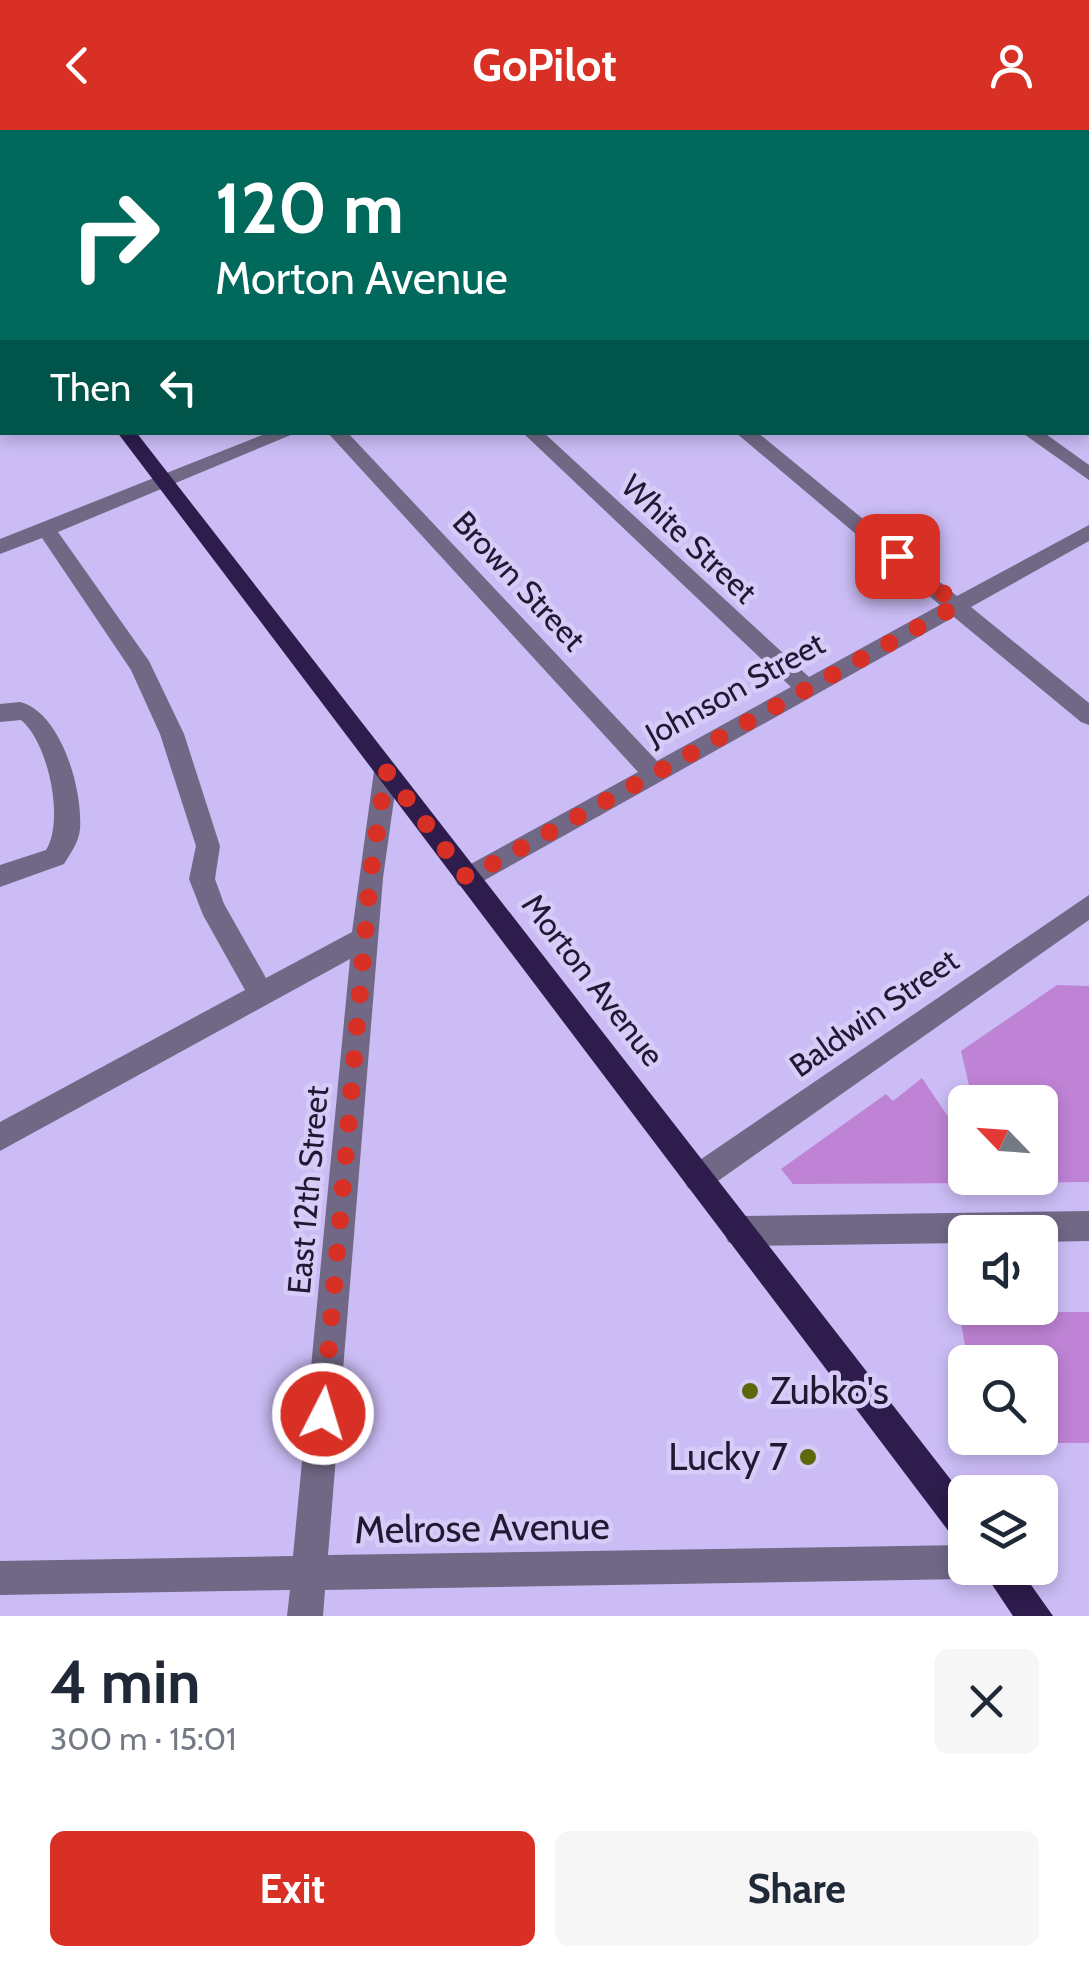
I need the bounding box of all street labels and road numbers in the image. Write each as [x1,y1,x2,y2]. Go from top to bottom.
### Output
street label: White Street [614,466,765,611]
street label: Brown Street [445,503,594,659]
street label: Johnson Street [638,623,831,754]
street label: Morton Avenue [514,886,673,1074]
street label: Baldwin Street [782,940,966,1085]
street label: East 12th Street [279,1084,336,1296]
street label: Melrose Avenue [354,1502,610,1553]

